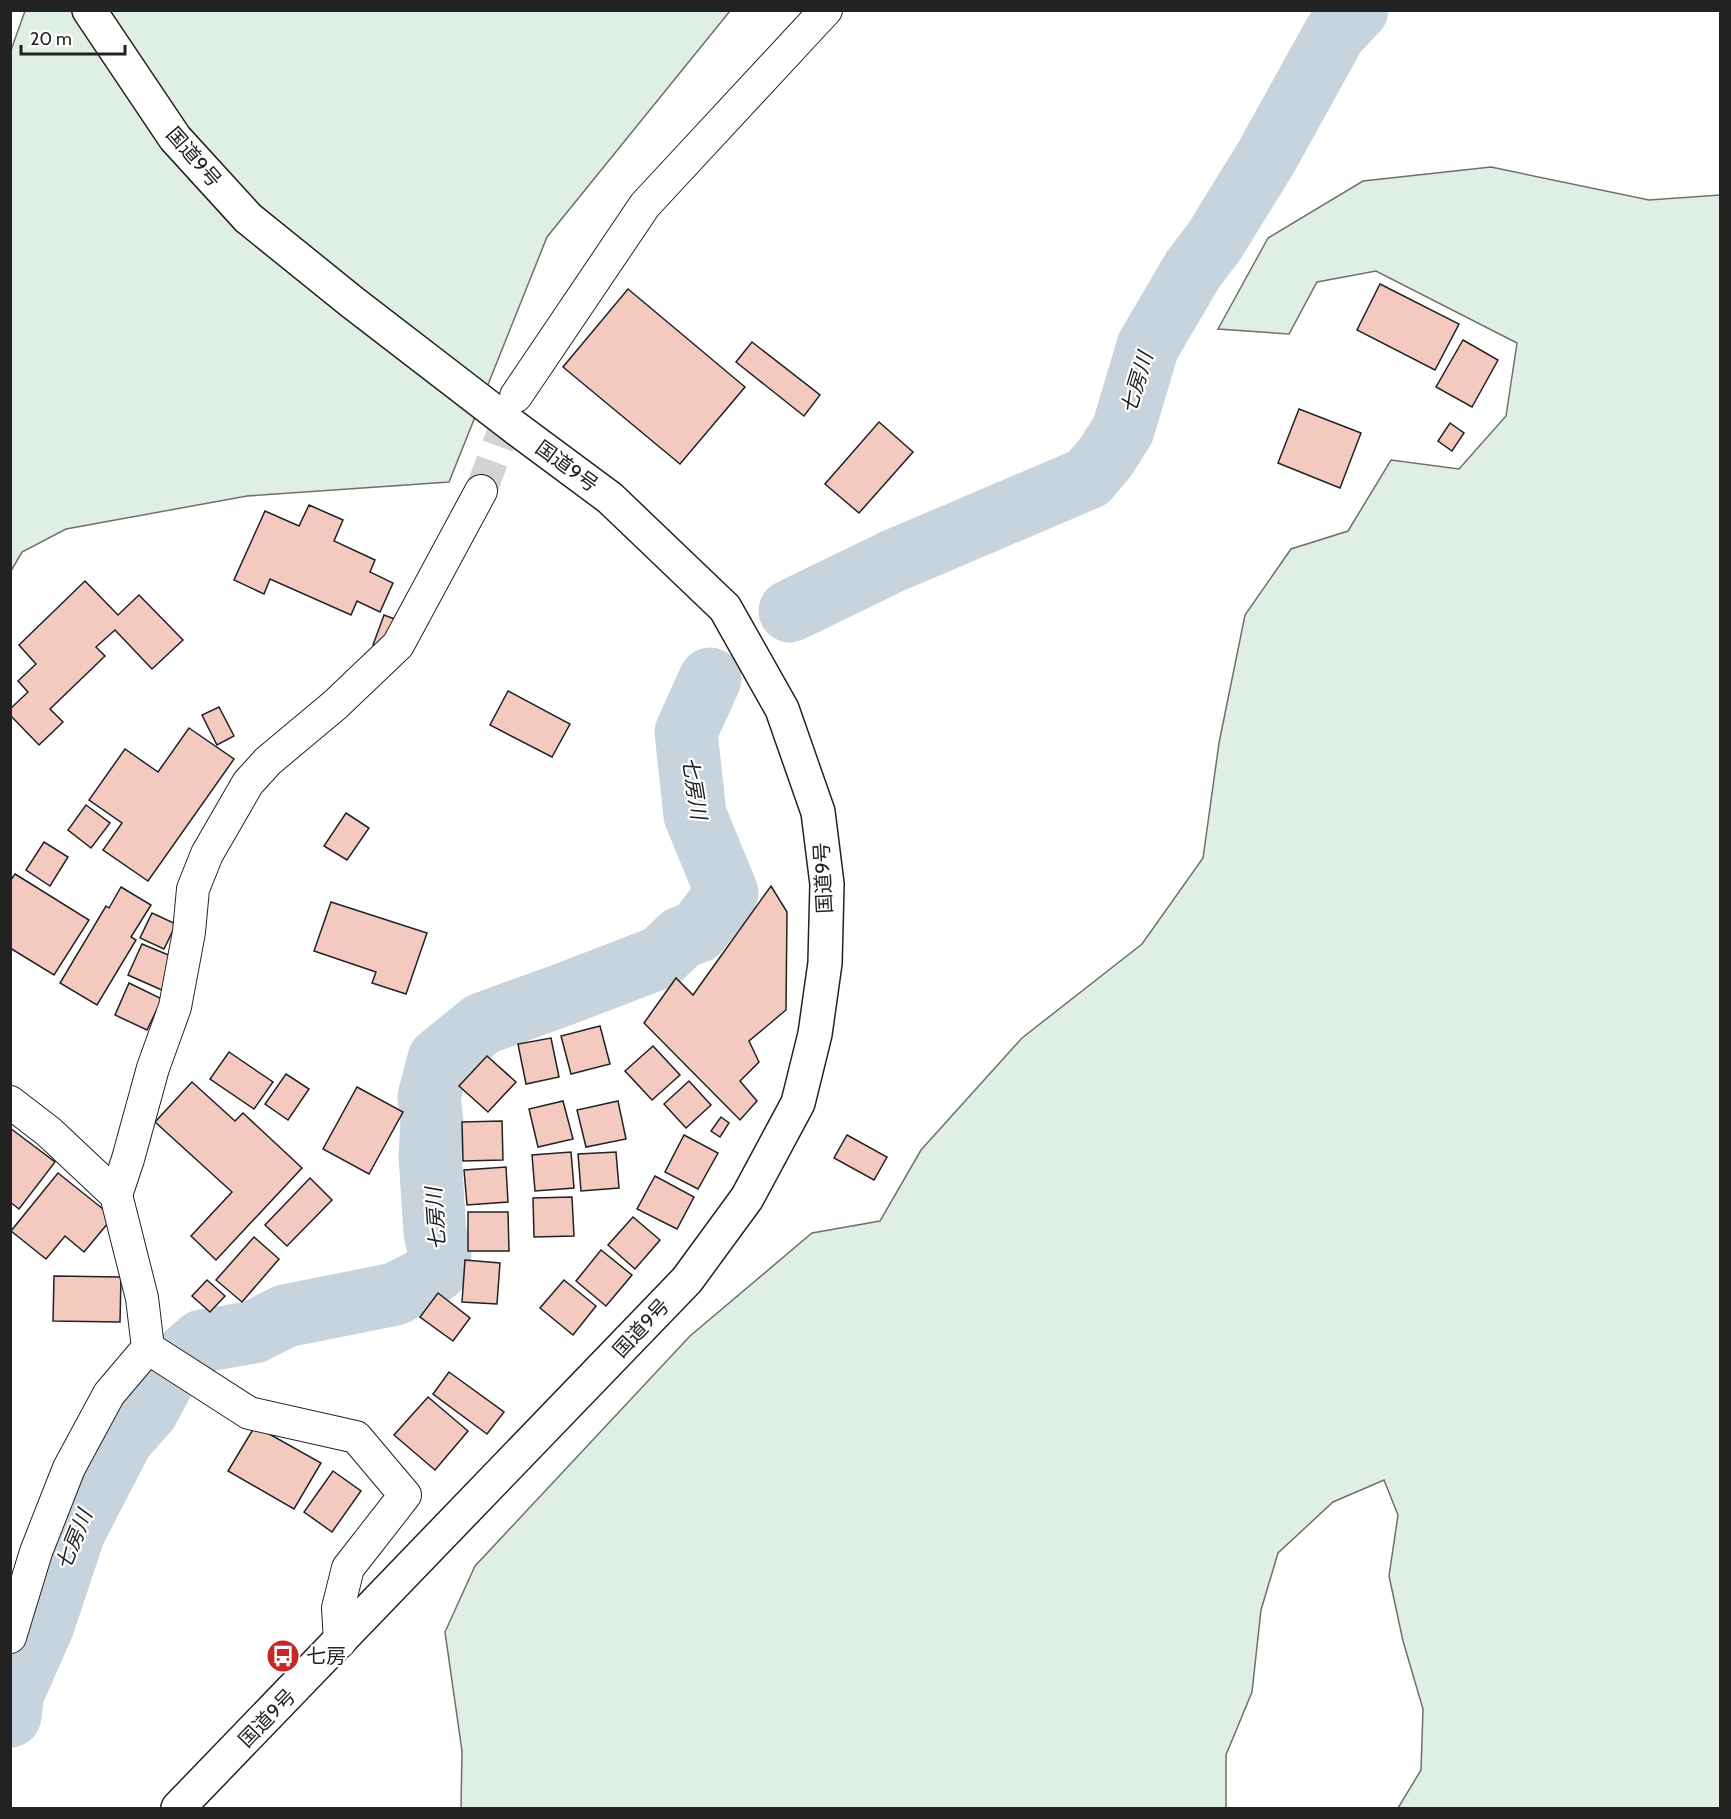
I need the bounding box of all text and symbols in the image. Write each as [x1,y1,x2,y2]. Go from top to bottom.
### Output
scale bar [21,18,124,56]
text: 20 m [30,28,72,50]
street label: 国道9号 [162,122,226,192]
water label: 七房川 [1115,347,1158,417]
street label: 国道9号 [531,435,603,497]
water label: 七房川 [677,755,712,823]
street label: 国道9号 [809,842,837,914]
water label: 七房川 [421,1185,450,1251]
street label: 国道9号 [608,1294,674,1362]
water label: 七房川 [50,1504,98,1574]
bus stop icon: 七房 [265,1638,301,1674]
place label: 七房 [306,1644,346,1668]
street label: 国道9号 [234,1684,300,1752]

